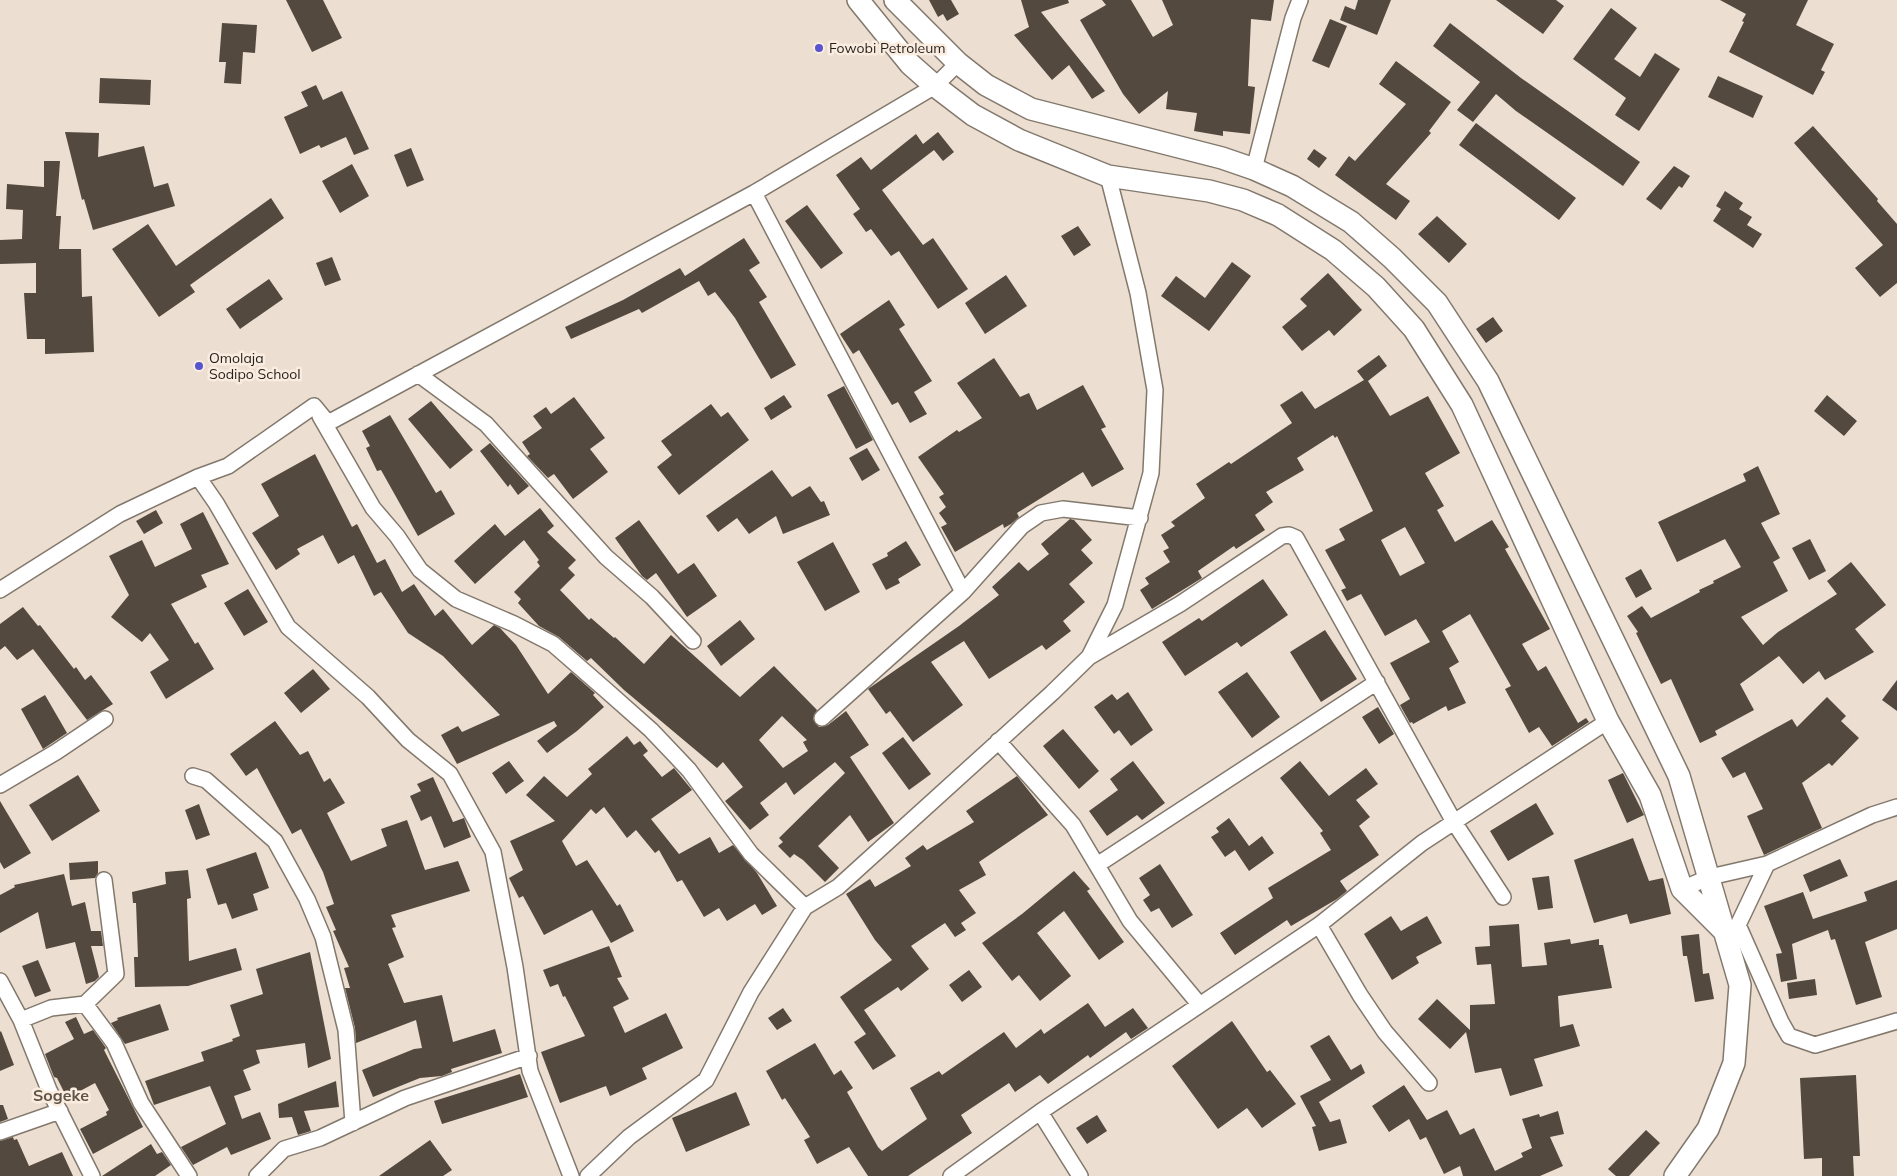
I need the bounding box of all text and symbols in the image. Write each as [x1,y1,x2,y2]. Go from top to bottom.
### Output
place label: Fowobi Petroleum [829,39,946,57]
marker: Fowobi Petroleum [813,42,825,54]
place label: Omolaja Sodipo School [209,349,301,383]
marker: Omolaja Sodipo School [193,360,205,372]
district label: Sogeke [33,1085,89,1105]

